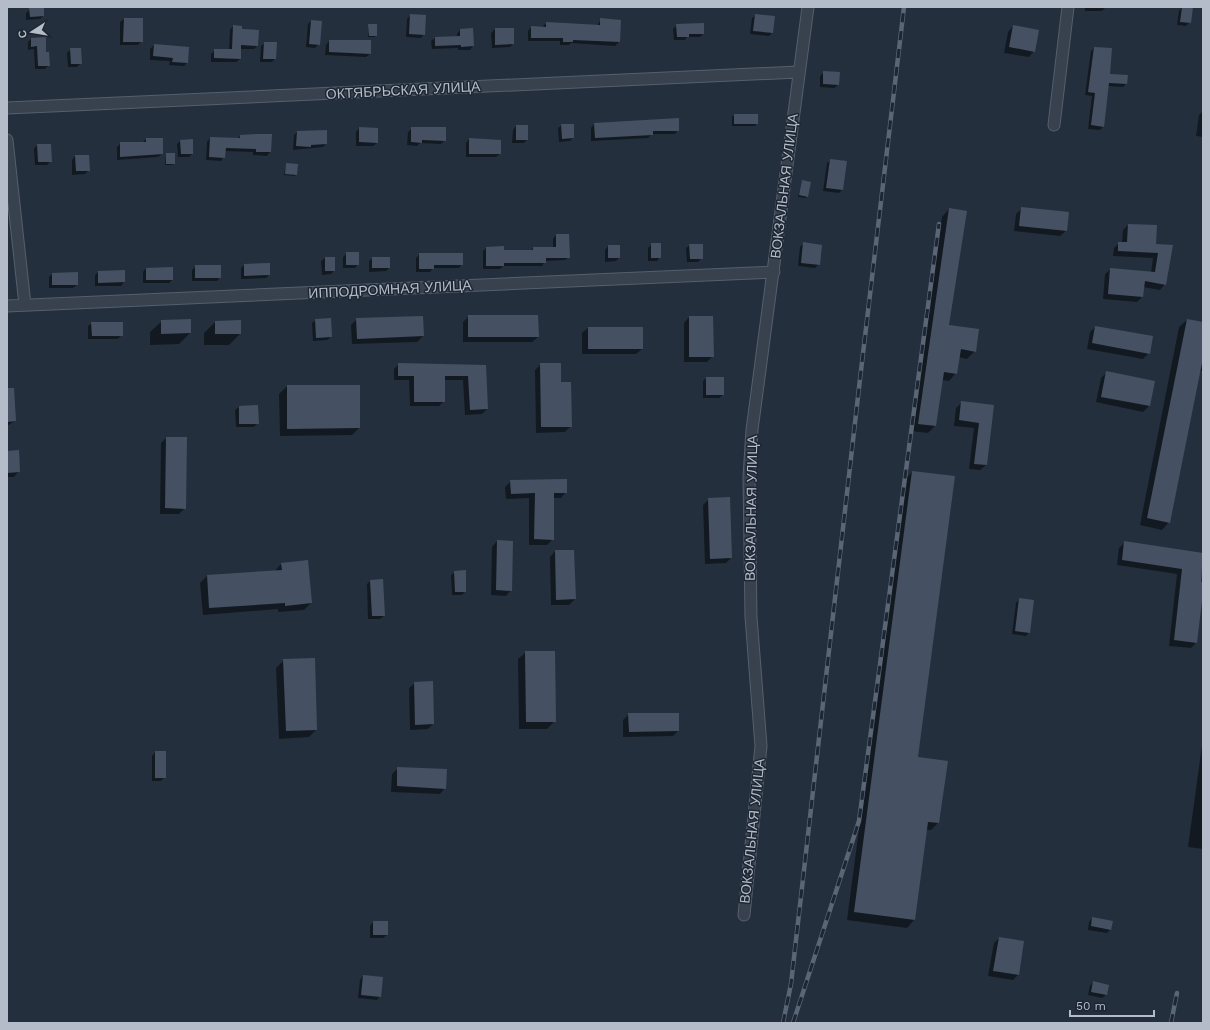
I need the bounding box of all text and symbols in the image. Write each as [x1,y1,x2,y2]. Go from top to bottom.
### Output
north arrow [12,12,52,52]
text: С [16,29,30,39]
street label: ОКТЯБРЬСКАЯ УЛИЦА [325,78,481,102]
street label: ВОКЗАЛЬНАЯ УЛИЦА [767,112,801,259]
street label: ИППОДРОМНАЯ УЛИЦА [308,277,473,301]
street label: ВОКЗАЛЬНАЯ УЛИЦА [742,434,760,581]
street label: ВОКЗАЛЬНАЯ УЛИЦА [736,757,768,904]
scale bar [1070,992,1154,1018]
text: 50 m [1076,999,1106,1013]

